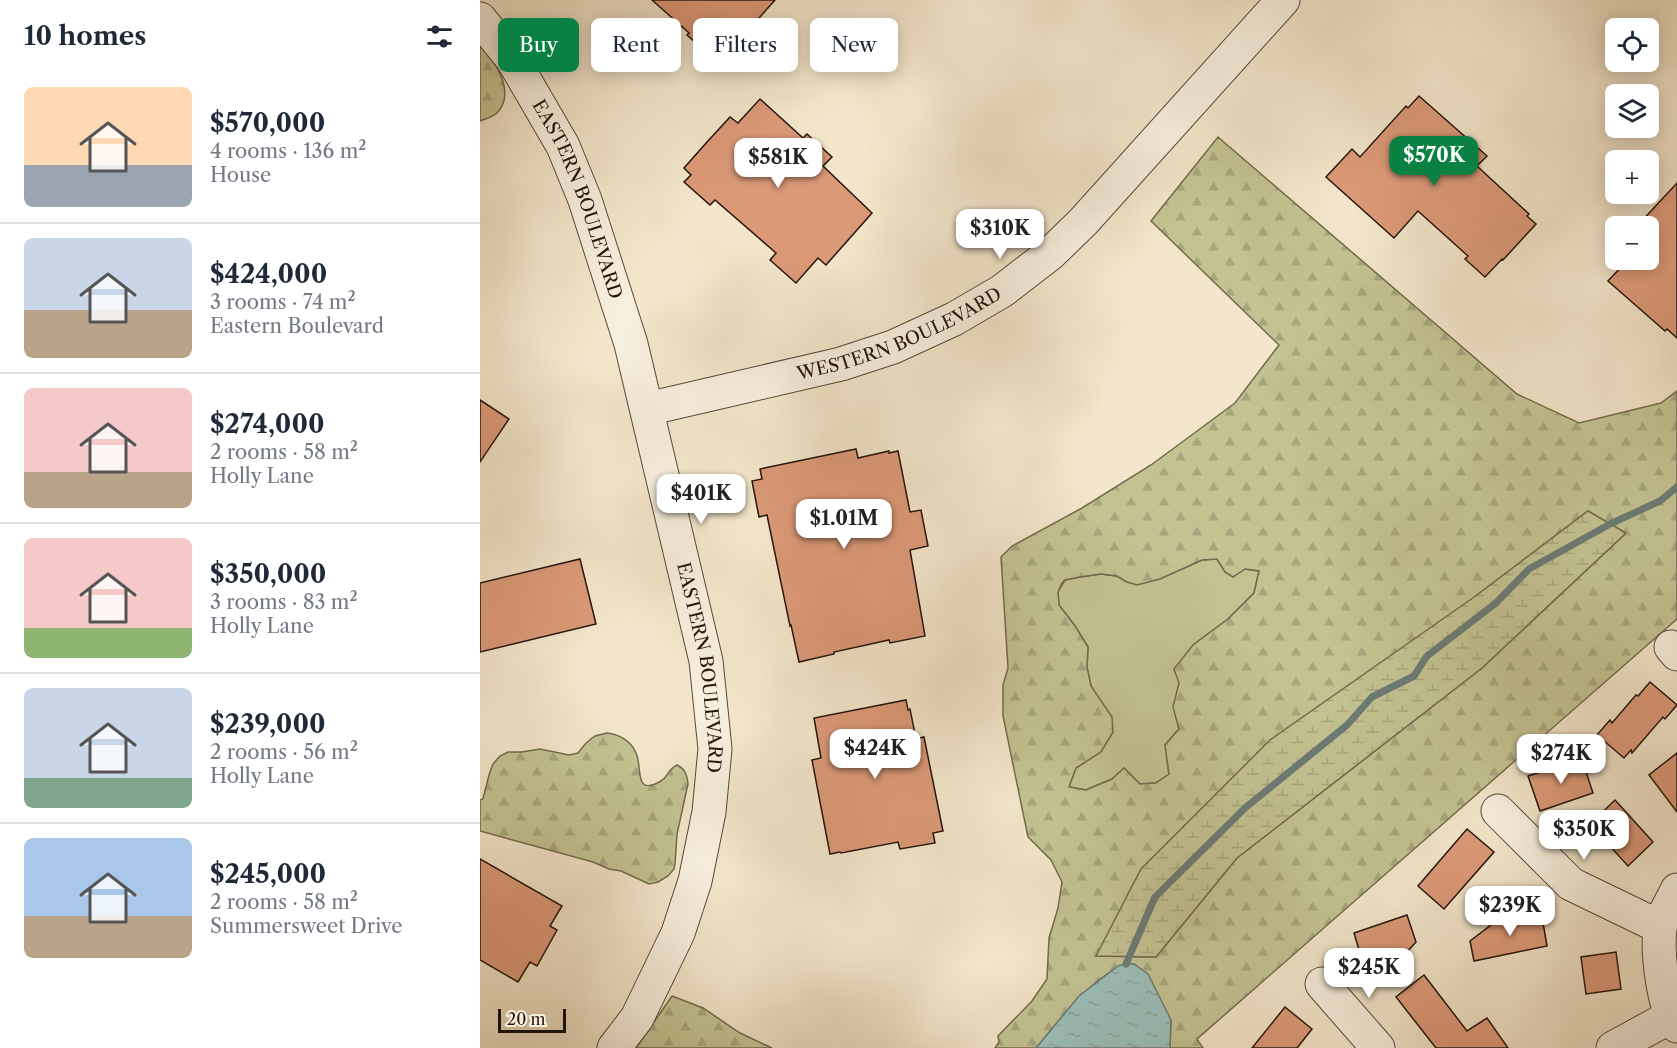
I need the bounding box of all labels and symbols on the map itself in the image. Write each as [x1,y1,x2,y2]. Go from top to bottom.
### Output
street label: EASTERN BOULEVARD [527,96,627,302]
pin: $570K [1392,136,1476,187]
pin: $581K [736,138,820,189]
pin: $310K [958,209,1042,260]
street label: WESTERN BOULEVARD [794,283,1005,385]
pin: $401K [659,474,743,525]
pin: $1.01M [795,499,893,550]
street label: EASTERN BOULEVARD [672,560,726,774]
pin: $424K [833,729,917,780]
pin: $274K [1519,734,1603,785]
pin: $350K [1542,810,1626,861]
pin: $239K [1468,886,1552,937]
pin: $245K [1327,948,1411,999]
scale bar [498,1006,566,1034]

